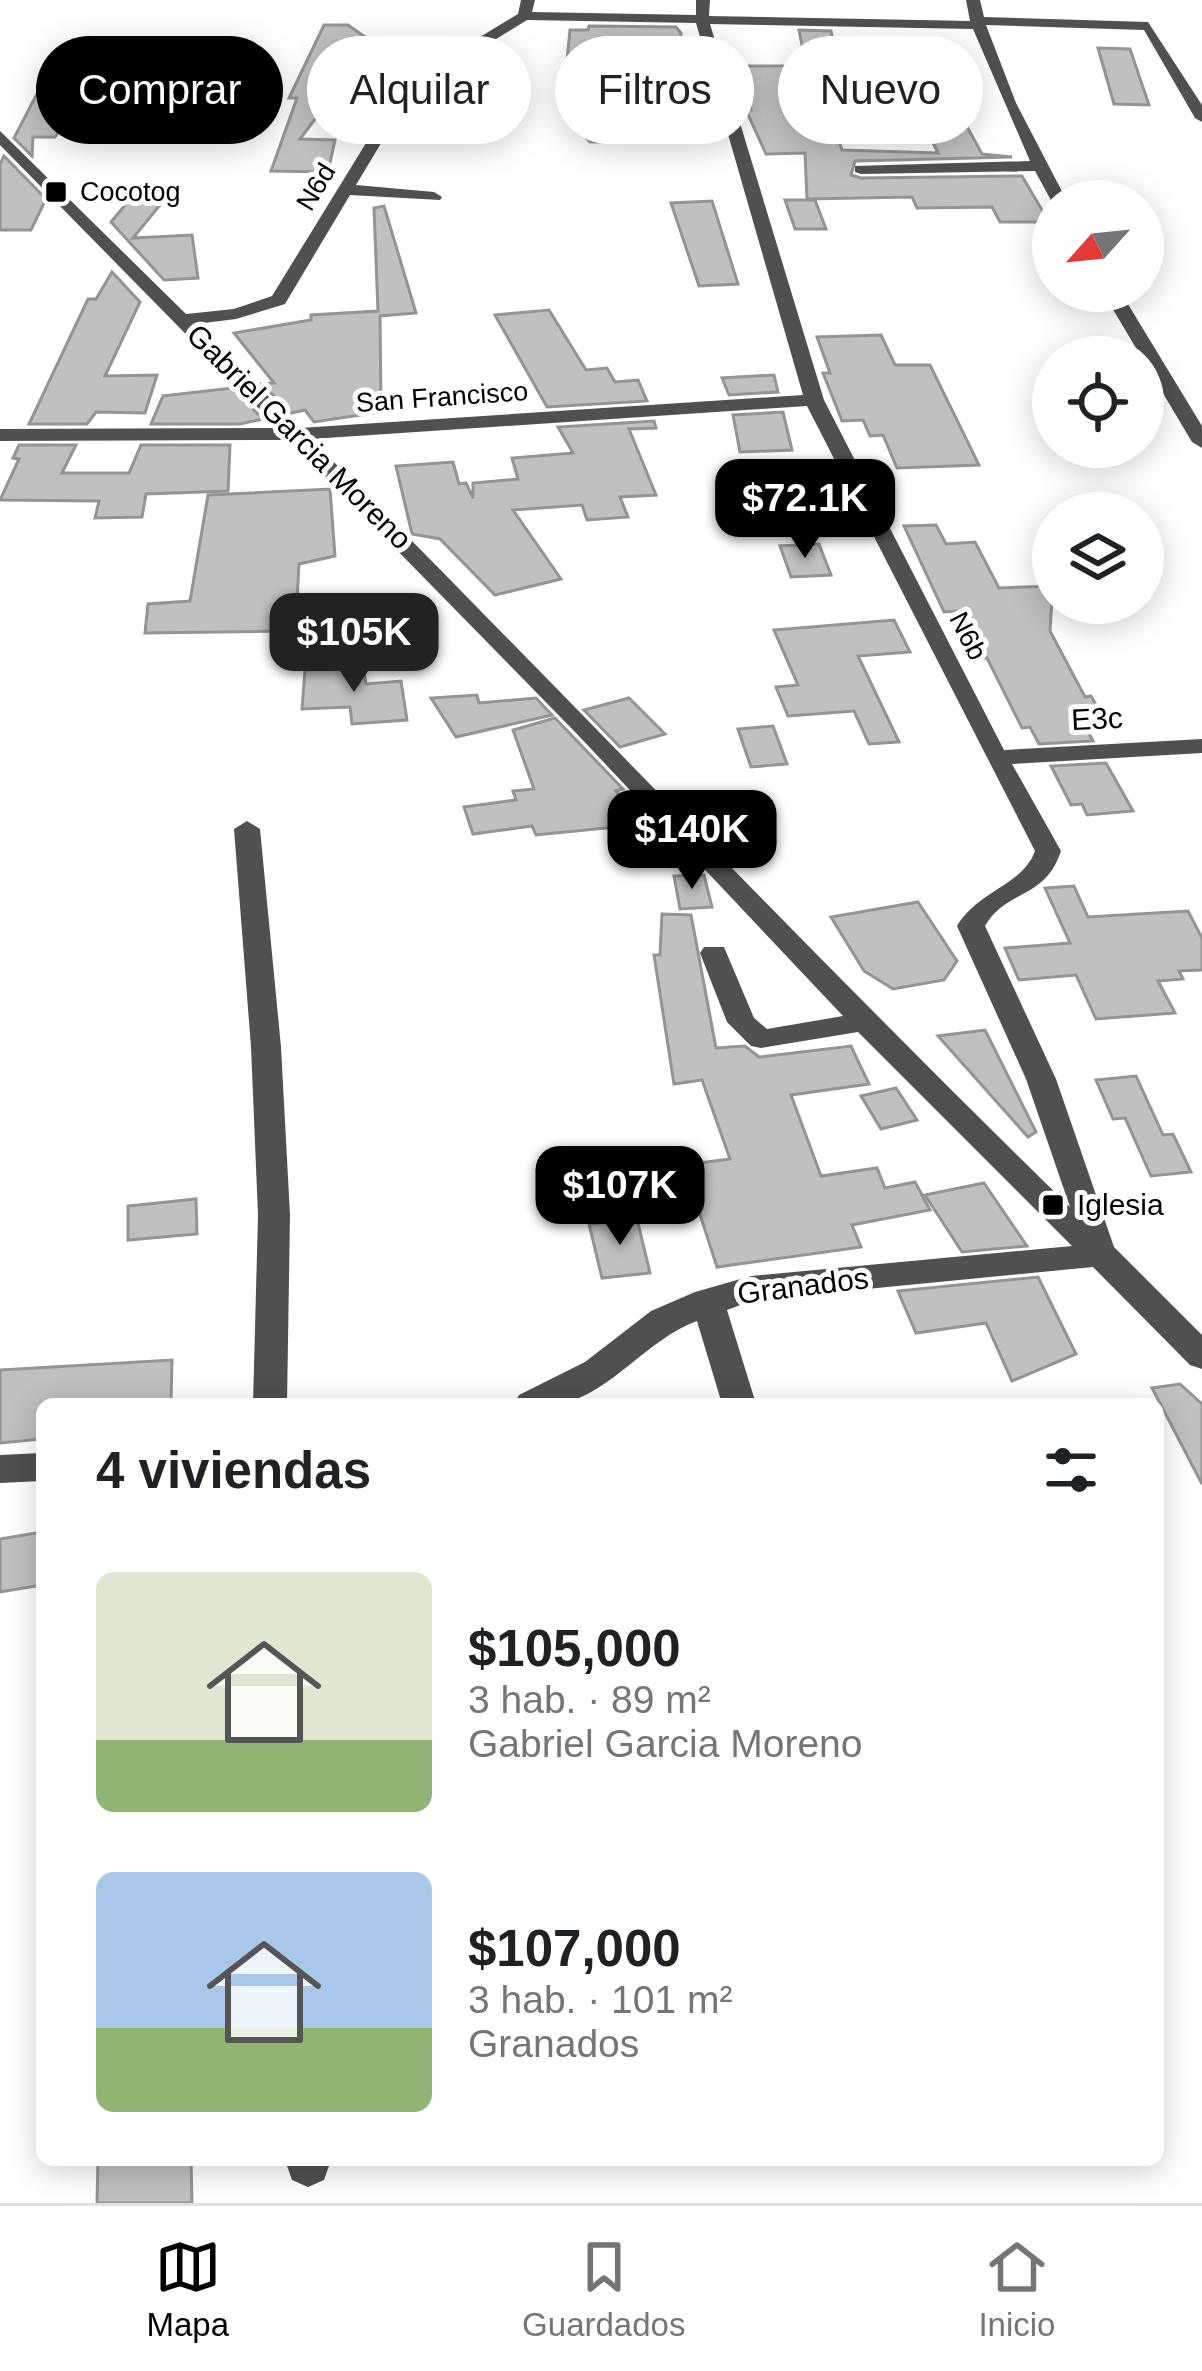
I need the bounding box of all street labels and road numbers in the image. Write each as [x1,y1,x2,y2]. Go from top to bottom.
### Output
street label: N6d [290,158,342,216]
street label: Gabriel Garcia Moreno [180,318,418,556]
street label: San Francisco [355,376,529,418]
street label: N6b [943,607,993,665]
street label: E3c [1070,701,1124,736]
street label: Granados [736,1261,870,1310]

